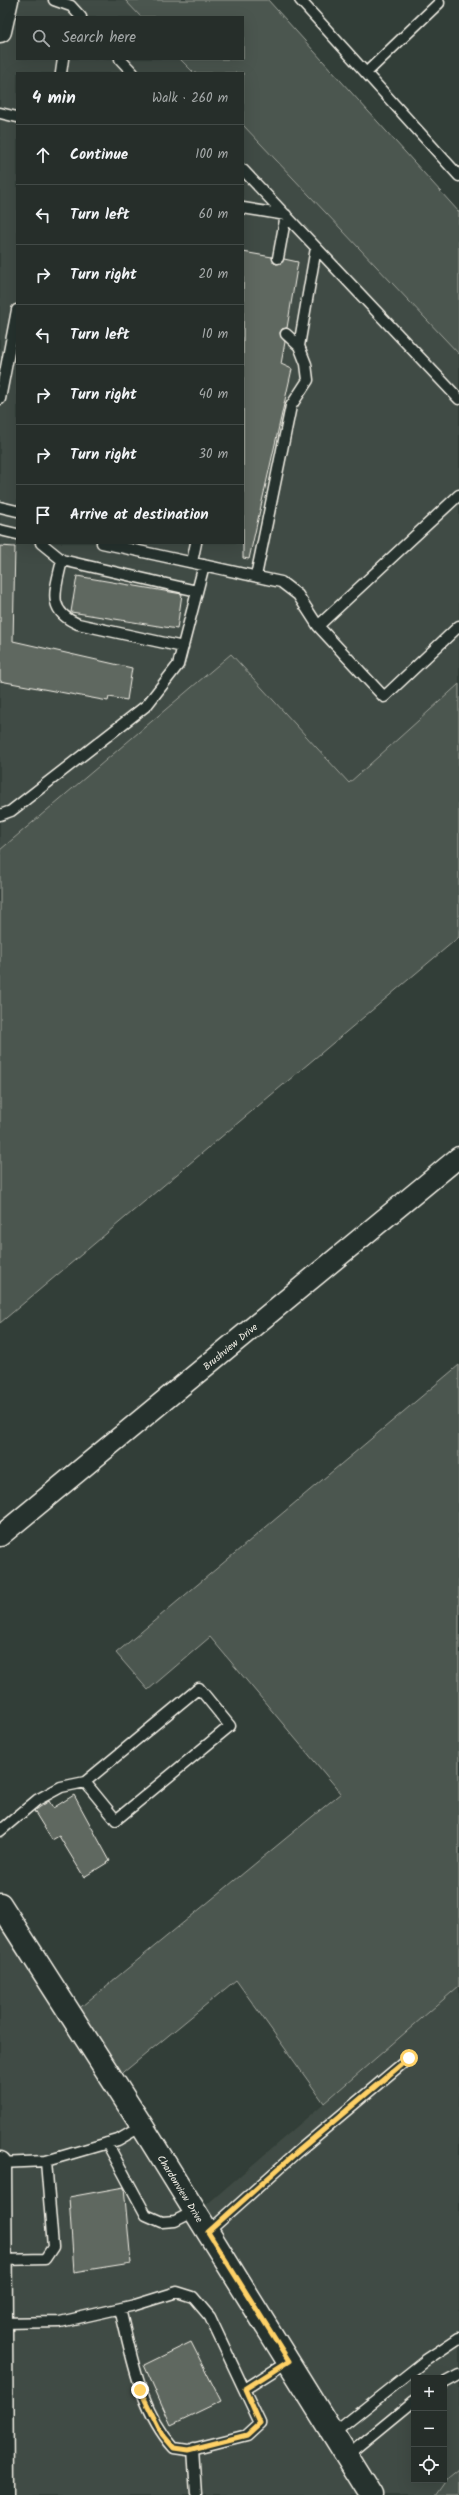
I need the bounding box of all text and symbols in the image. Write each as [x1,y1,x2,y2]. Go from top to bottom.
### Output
search box [16,16,244,60]
text: Search here [62,26,136,50]
icon: search [30,27,52,49]
text: 4 min [32,85,76,112]
text: Walk · 260 m [152,88,228,109]
text: Continue [70,143,128,167]
icon: ahead [32,144,54,166]
text: 100 m [195,144,228,165]
text: Turn left [70,203,130,227]
icon: left [32,204,54,226]
text: 60 m [199,204,228,225]
text: Turn right [70,263,137,287]
icon: right [32,264,54,286]
text: 20 m [198,264,228,285]
text: Turn left [70,323,130,347]
icon: left [32,324,54,346]
text: 10 m [202,324,228,345]
text: Turn right [70,383,137,407]
icon: right [32,384,54,406]
text: 40 m [199,384,228,405]
text: Turn right [70,443,137,467]
icon: right [32,444,54,466]
text: 30 m [199,444,228,465]
text: Arrive at destination [70,503,209,527]
icon: arrive [32,504,54,526]
street label: Brushview Drive [200,1319,262,1375]
route start [400,2049,418,2067]
street label: Chardonview Drive [153,2152,207,2226]
map controls [411,2375,447,2483]
button: + [411,2375,447,2411]
route end [131,2381,149,2399]
button: − [411,2411,447,2447]
button: locate [411,2447,447,2483]

